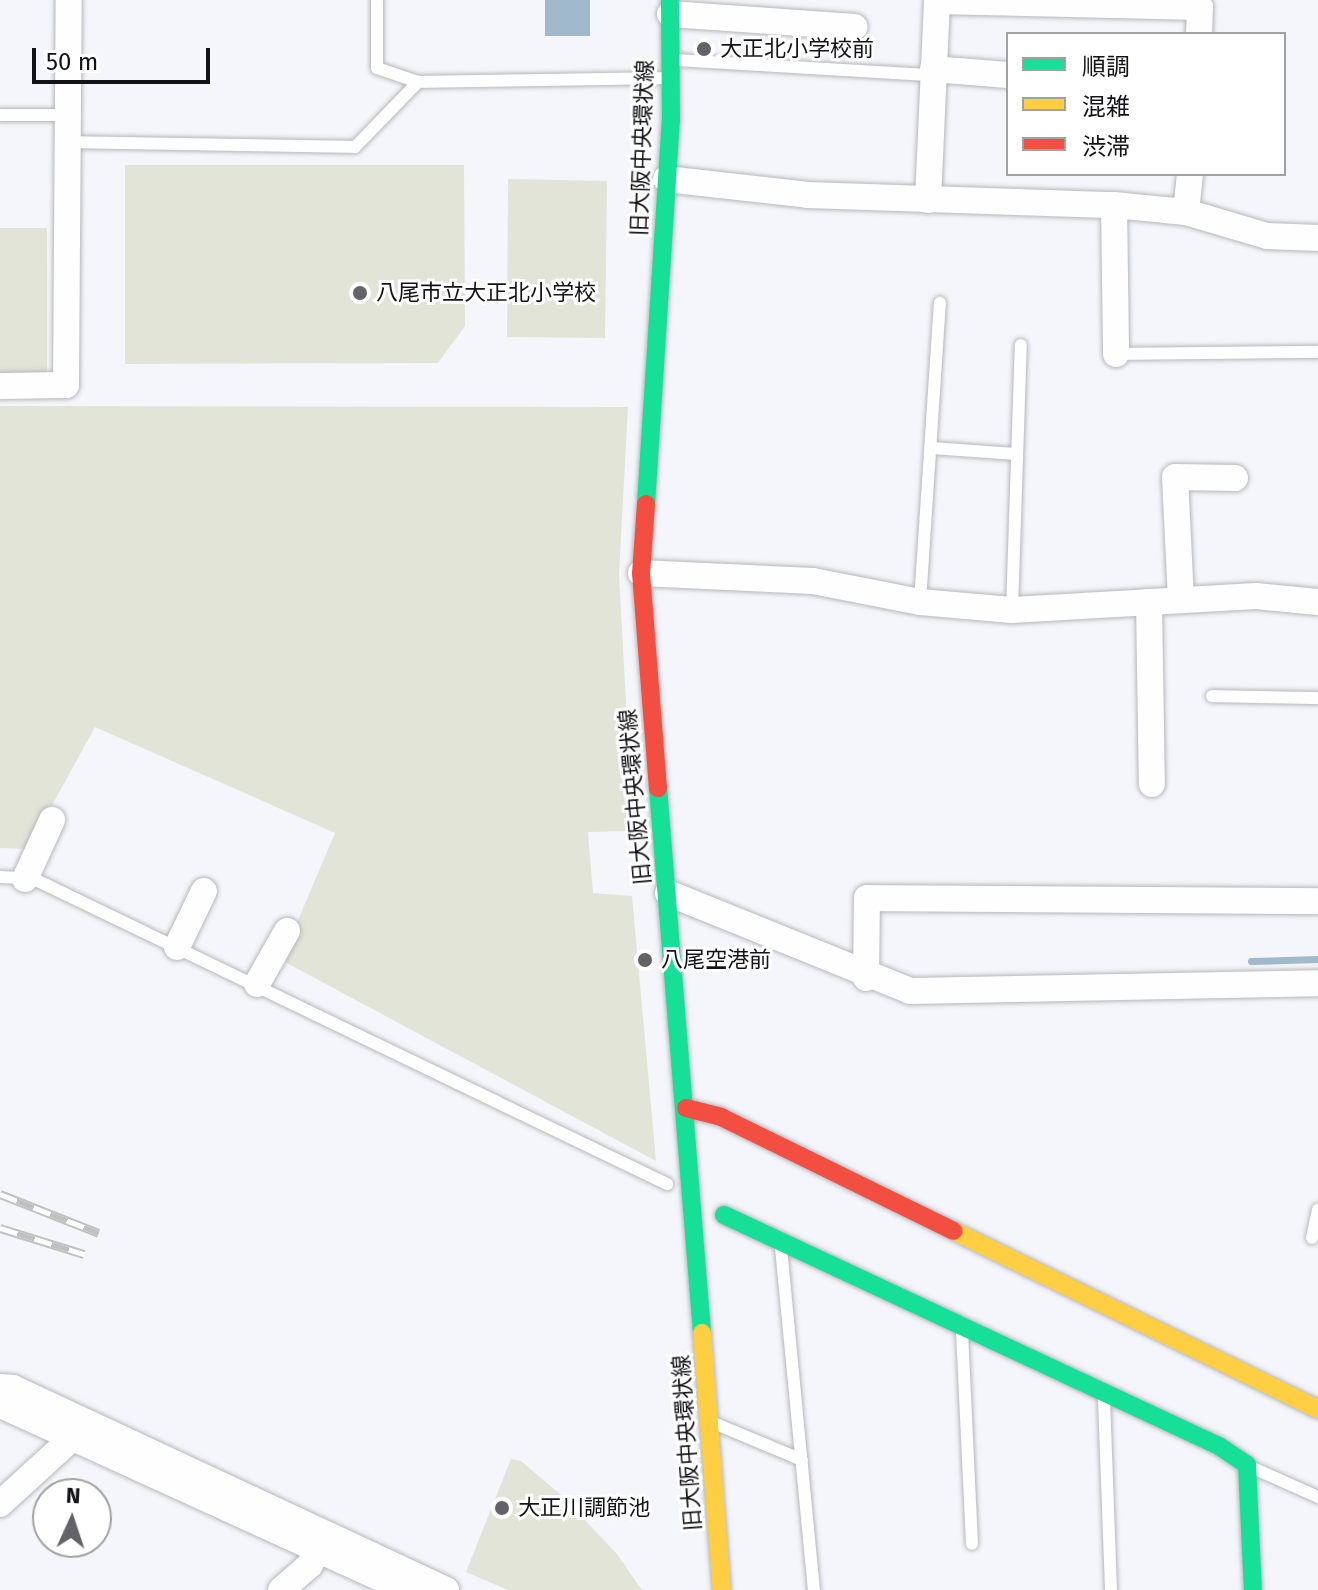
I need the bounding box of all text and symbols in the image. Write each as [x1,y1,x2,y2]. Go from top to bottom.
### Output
scale bar [36,32,214,82]
legend [1006,32,1286,176]
place label: 大正北小学校前 [720,36,874,62]
marker: 大正北小学校前 [695,40,713,58]
text: 50 m [46,48,98,76]
text: 順調 [1082,53,1130,81]
street label: 旧大阪中央環状線 [626,60,658,236]
text: 混雑 [1082,93,1130,121]
text: 渋滞 [1082,133,1130,161]
place label: 八尾市立大正北小学校 [376,280,596,306]
marker: 八尾市立大正北小学校 [351,284,369,302]
street label: 旧大阪中央環状線 [614,708,656,886]
place label: 八尾空港前 [661,947,771,973]
marker: 八尾空港前 [636,951,654,969]
street label: 旧大阪中央環状線 [668,1354,706,1532]
north arrow [32,1478,112,1558]
text: N [65,1482,81,1509]
place label: 大正川調節池 [518,1495,650,1521]
marker: 大正川調節池 [493,1499,511,1517]

